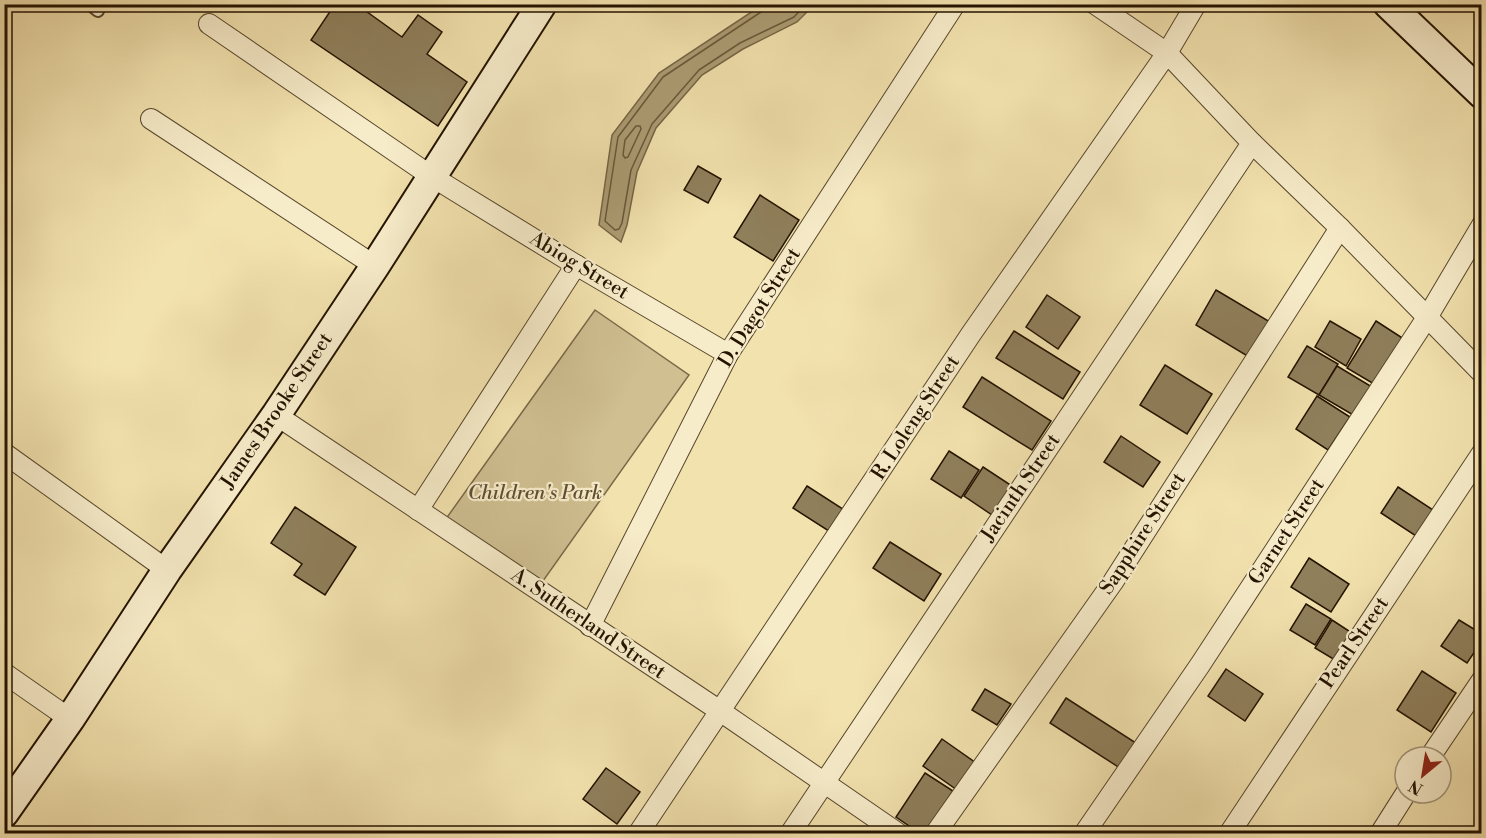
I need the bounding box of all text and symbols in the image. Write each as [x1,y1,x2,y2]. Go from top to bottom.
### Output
street label: Abiog Street [524,226,633,305]
street label: D. Dagot Street [713,243,807,373]
street label: James Brooke Street [215,328,338,495]
street label: R. Loleng Street [866,351,966,485]
street label: Jacinth Street [975,429,1066,548]
street label: Sapphire Street [1094,468,1192,600]
street label: Garnet Street [1243,474,1331,590]
park label: Children's Park [468,481,602,506]
street label: A. Sutherland Street [505,562,670,685]
street label: Pearl Street [1315,592,1395,694]
north arrow [1393,745,1453,805]
text: N [1405,775,1426,799]

